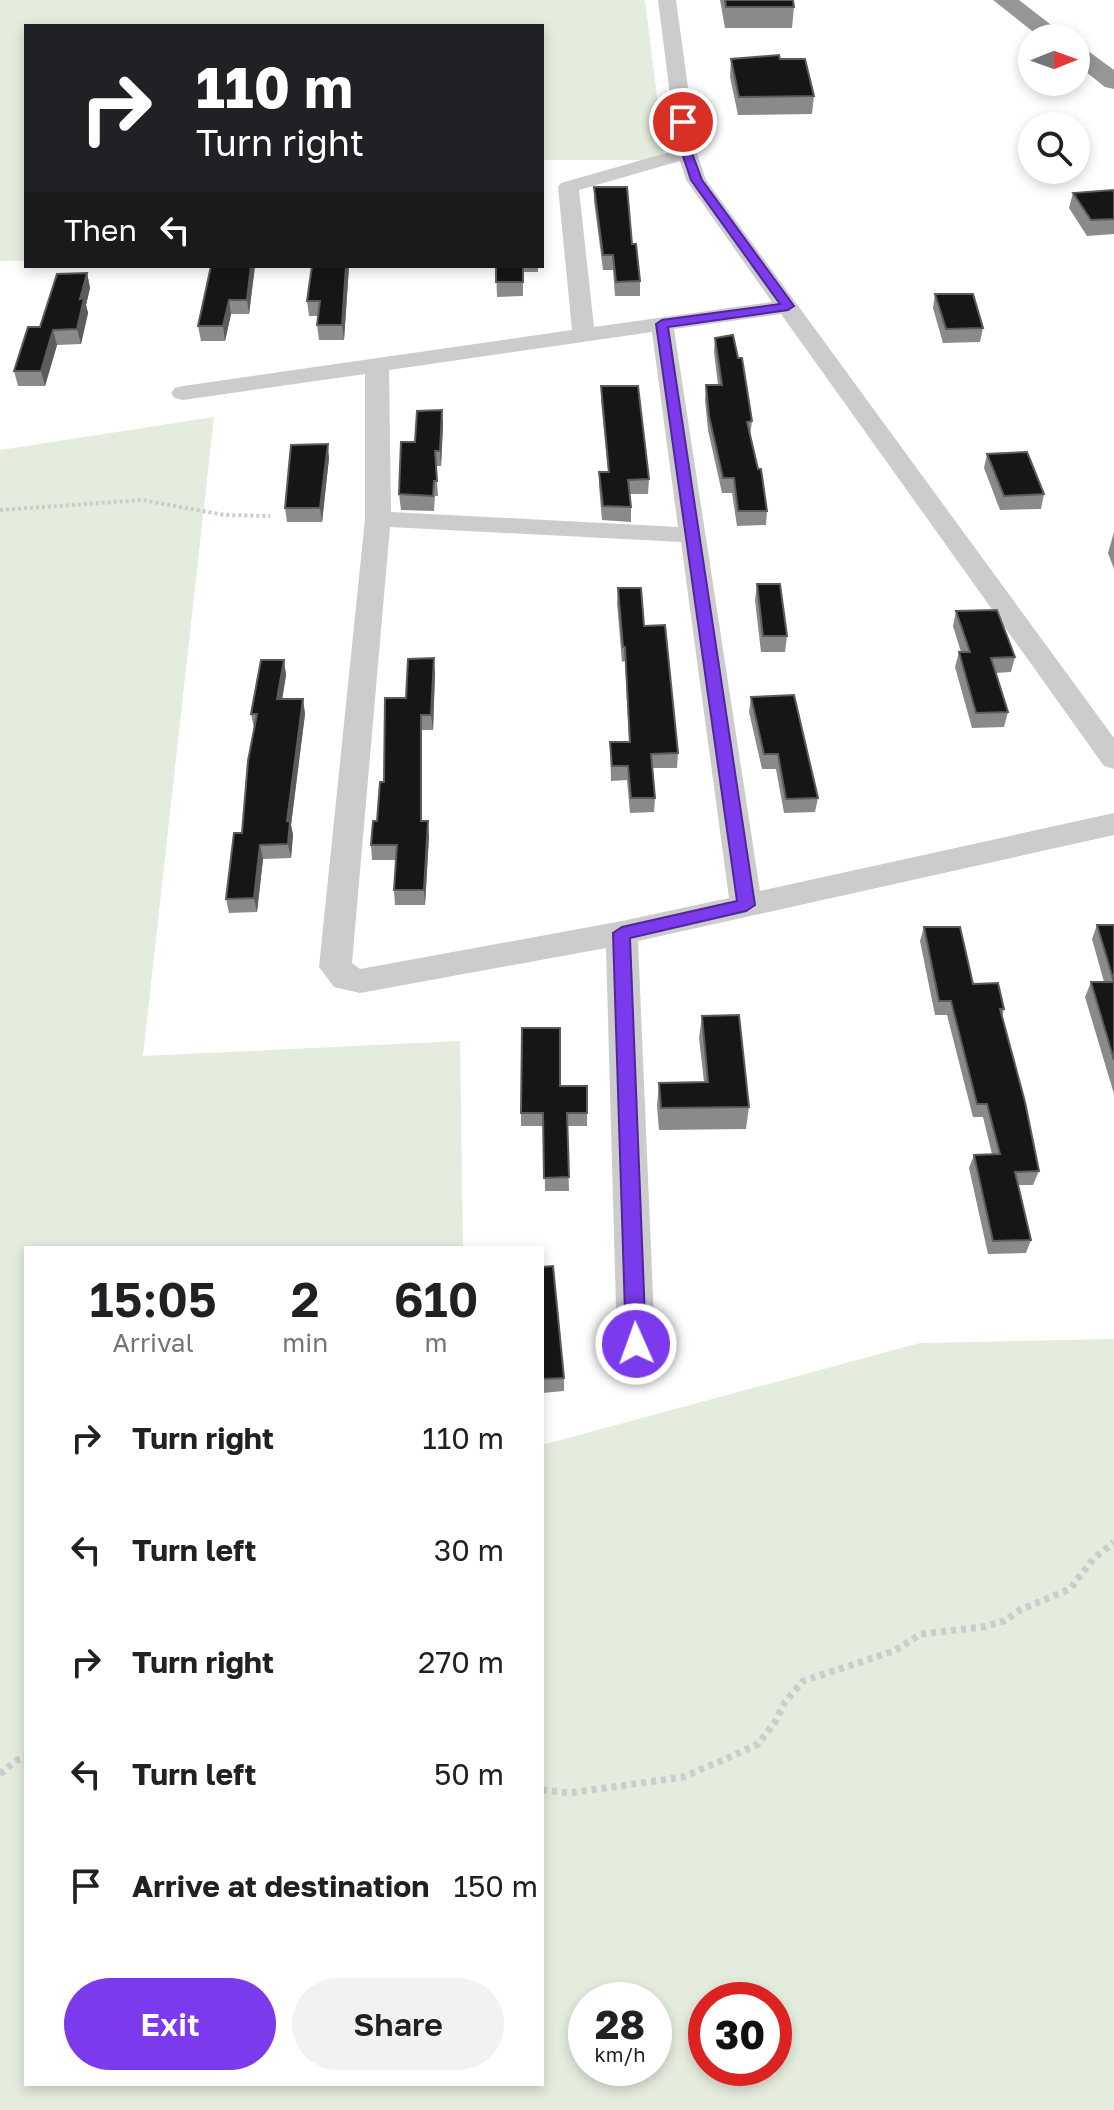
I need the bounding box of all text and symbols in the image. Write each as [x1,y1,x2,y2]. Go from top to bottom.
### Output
north arrow [1018,24,1090,96]
map controls [1018,24,1090,184]
text: 110 m [196,53,353,120]
icon: right [64,56,168,160]
pin [649,88,717,156]
icon: arrive [661,100,705,144]
button: search [1018,112,1090,184]
text: Turn right [196,121,364,164]
icon: left [153,208,197,252]
text: Then [64,212,137,248]
text: 15:05 [89,1270,217,1328]
text: 2 [291,1270,320,1328]
text: 610 [394,1270,479,1328]
position arrow [594,1302,678,1386]
text: Arrival [112,1327,194,1358]
text: min [282,1327,328,1358]
text: m [425,1327,448,1358]
icon: right [64,1416,108,1460]
text: Turn right [132,1420,274,1456]
text: 110 m [422,1420,504,1456]
icon: left [64,1528,108,1572]
text: Turn left [132,1532,257,1568]
text: 30 m [434,1532,504,1568]
icon: right [64,1640,108,1684]
text: Turn right [132,1644,274,1680]
text: 270 m [418,1644,504,1680]
icon: left [64,1752,108,1796]
text: Turn left [132,1756,257,1792]
text: 50 m [434,1756,504,1792]
icon: arrive [64,1864,108,1908]
text: Arrive at destination [132,1868,429,1904]
text: 150 m [453,1868,538,1904]
button: Exit [64,1978,276,2070]
button: Share [292,1978,504,2070]
speed limit sign: 30 [688,1982,792,2086]
text: 28 [595,2000,645,2048]
text: km/h [595,2042,645,2066]

